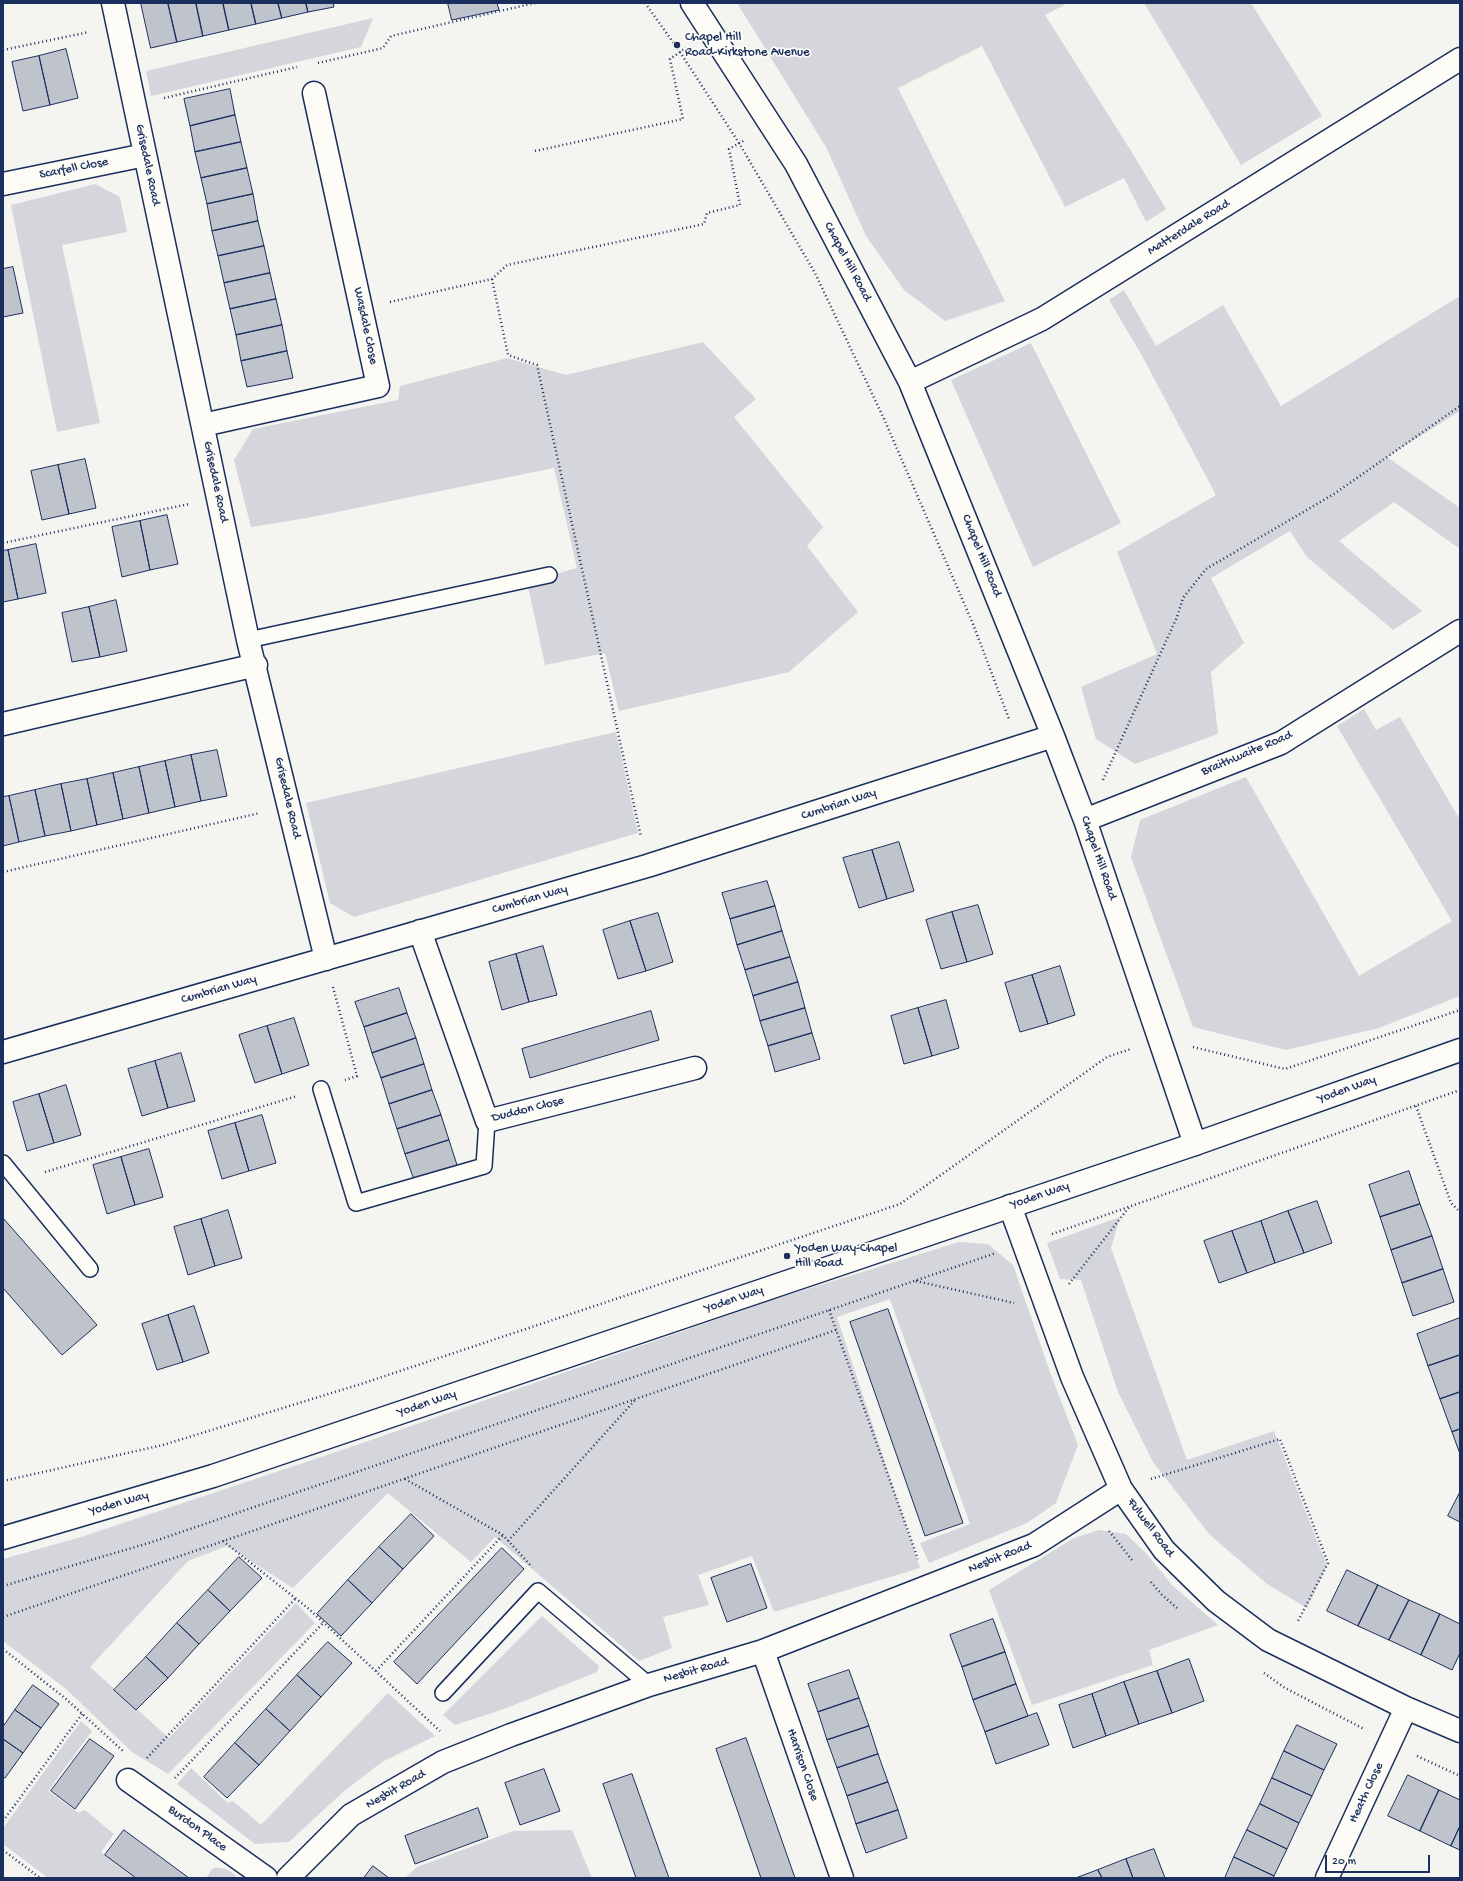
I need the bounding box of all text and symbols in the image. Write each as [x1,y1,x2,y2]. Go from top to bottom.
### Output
place label: Chapel Hill Road-Kirkstone Avenue [685,30,810,61]
marker: Chapel Hill Road-Kirkstone Avenue [672,40,682,50]
street label: Grisedale Road [131,123,163,207]
street label: Scarfell Close [38,155,110,183]
street label: Matterdale Road [1145,196,1233,260]
street label: Chapel Hill Road [820,220,874,304]
street label: Wasdale Close [349,286,381,366]
street label: Grisedale Road [199,440,231,524]
street label: Chapel Hill Road [957,512,1005,600]
street label: Braithwaite Road [1199,728,1295,780]
street label: Grisedale Road [270,756,304,840]
street label: Cumbrian Way [800,786,878,824]
street label: Chapel Hill Road [1076,814,1120,902]
street label: Cumbrian Way [490,882,570,918]
street label: Cumbrian Way [179,972,259,1008]
street label: Yoden Way [1316,1072,1378,1108]
street label: Duddon Close [490,1093,566,1127]
street label: Yoden Way [1009,1179,1071,1213]
place label: Yoden Way-Chapel Hill Road [795,1241,897,1272]
marker: Yoden Way-Chapel Hill Road [782,1251,792,1261]
street label: Yoden Way [703,1283,765,1317]
street label: Yoden Way [396,1387,458,1421]
street label: Yoden Way [88,1488,150,1520]
street label: Fulwell Road [1123,1496,1177,1560]
street label: Nesbit Road [966,1538,1034,1578]
street label: Nesbit Road [662,1654,730,1688]
street label: Harrison Close [782,1727,822,1803]
street label: Heath Close [1346,1760,1388,1826]
street label: Nesbit Road [363,1767,429,1813]
street label: Burdon Place [164,1802,230,1856]
scale bar [1327,1847,1432,1873]
text: 20 m [1332,1855,1356,1869]

